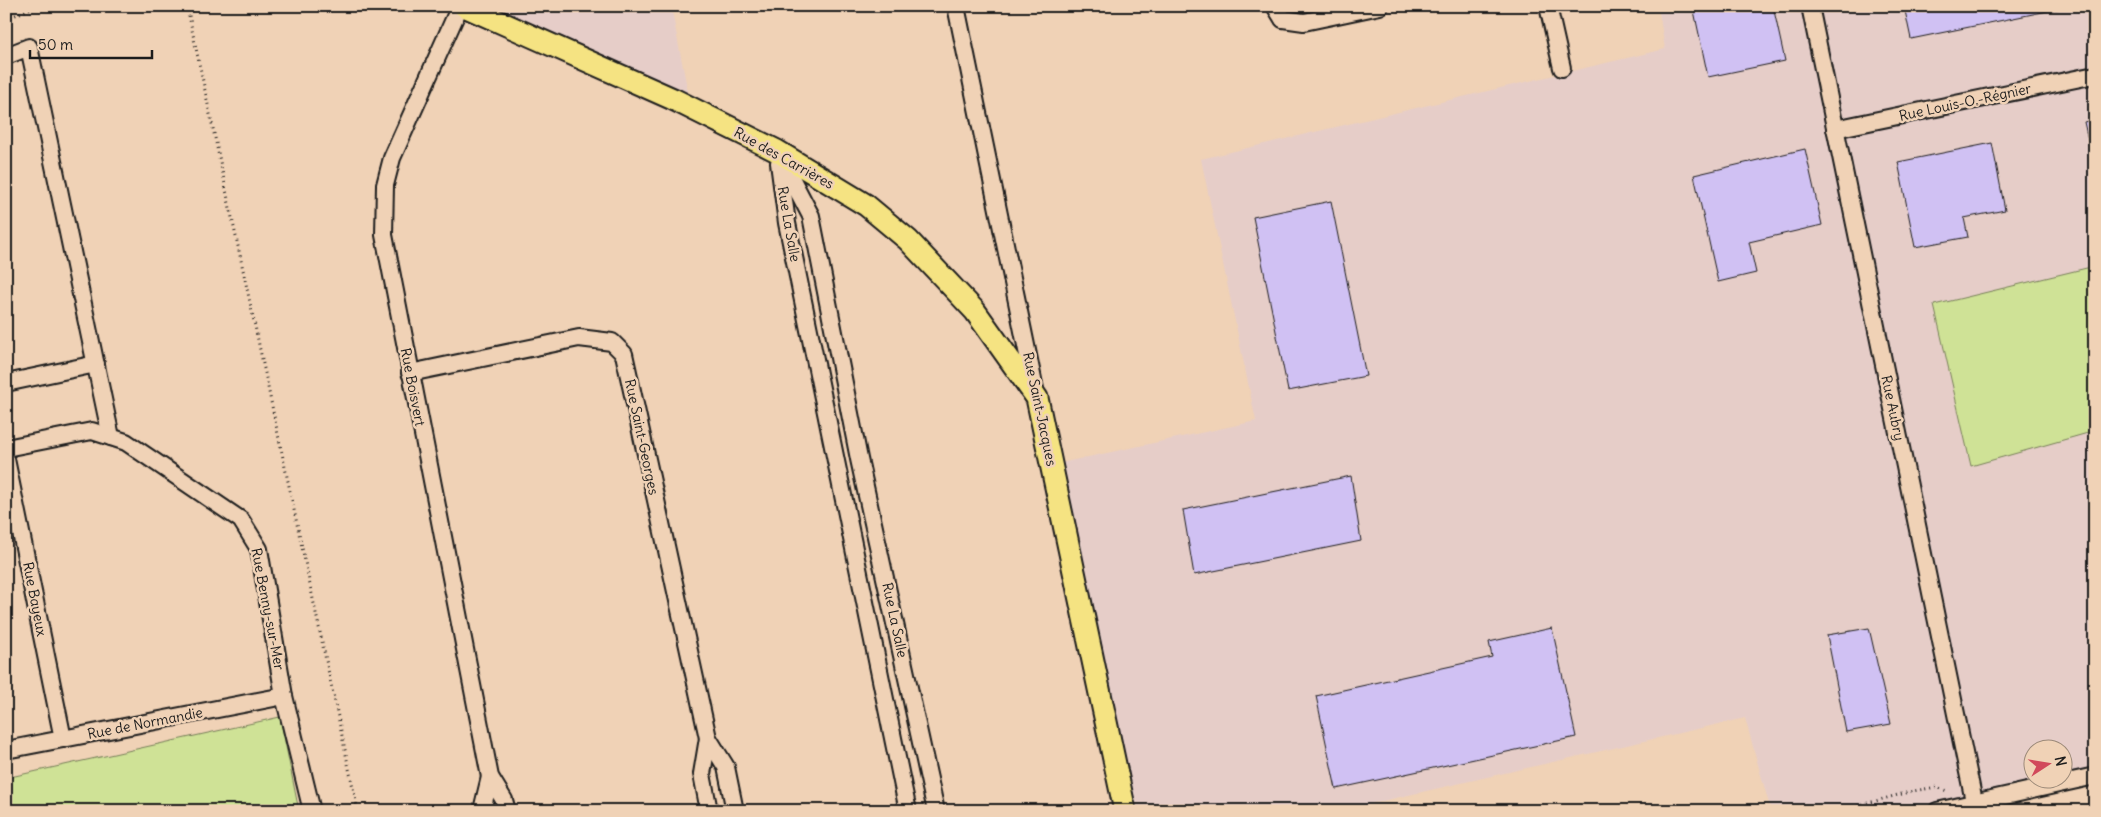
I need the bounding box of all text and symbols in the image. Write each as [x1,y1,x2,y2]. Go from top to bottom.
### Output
scale bar [30,28,152,60]
text: 50 m [38,35,73,54]
street label: Rue Louis-O.-Régnier [1897,79,2033,125]
street label: Rue des Carrières [731,123,837,193]
street label: Rue La Salle [774,185,804,263]
street label: Rue Boisvert [397,346,429,428]
street label: Rue Saint-Jacques [1019,350,1061,468]
street label: Rue Aubry [1877,374,1909,442]
street label: Rue Saint-Georges [621,377,663,497]
street label: Rue Benny-sur-Mer [247,546,289,672]
street label: Rue Bayeux [19,560,51,638]
street label: Rue La Salle [878,581,912,659]
street label: Rue de Normandie [86,703,204,743]
north arrow [2024,740,2074,790]
text: N [2051,755,2071,768]

